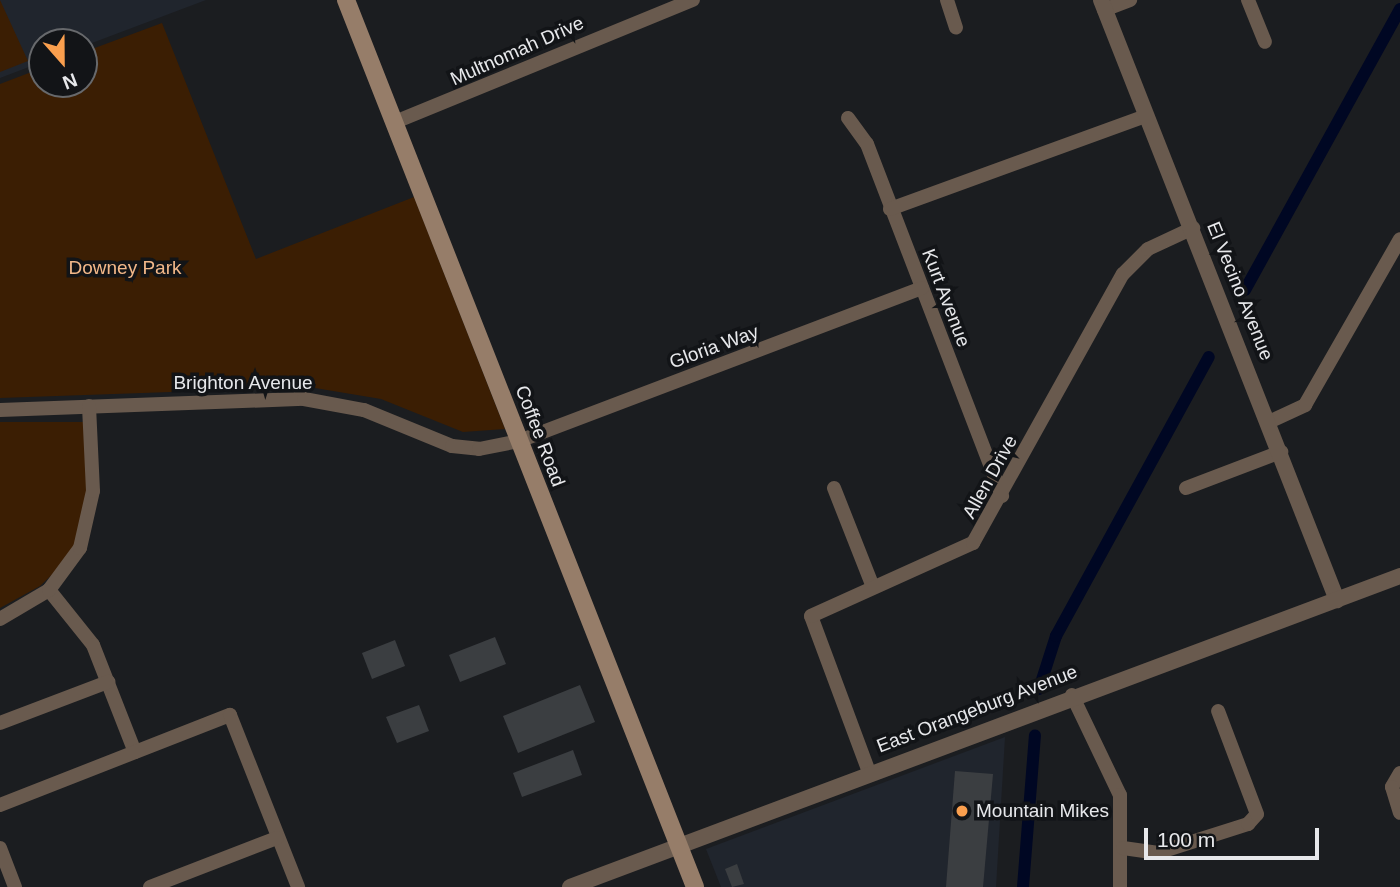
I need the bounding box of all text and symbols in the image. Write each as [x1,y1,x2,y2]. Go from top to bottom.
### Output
street label: Multnomah Drive [447,11,587,91]
north arrow [28,28,98,98]
text: N [60,69,80,93]
street label: El Vecino Avenue [1202,218,1278,364]
street label: Kurt Avenue [917,245,975,351]
park label: Downey Park [69,257,181,279]
street label: Gloria Way [666,320,762,374]
street label: Brighton Avenue [173,372,313,394]
street label: Coffee Road [510,382,570,490]
street label: Allen Drive [958,431,1022,523]
street label: East Orangeburg Avenue [873,660,1081,758]
place label: Mountain Mikes [976,800,1109,822]
marker: Mountain Mikes [954,803,970,819]
scale bar [1148,814,1323,858]
text: 100 m [1157,828,1215,851]

